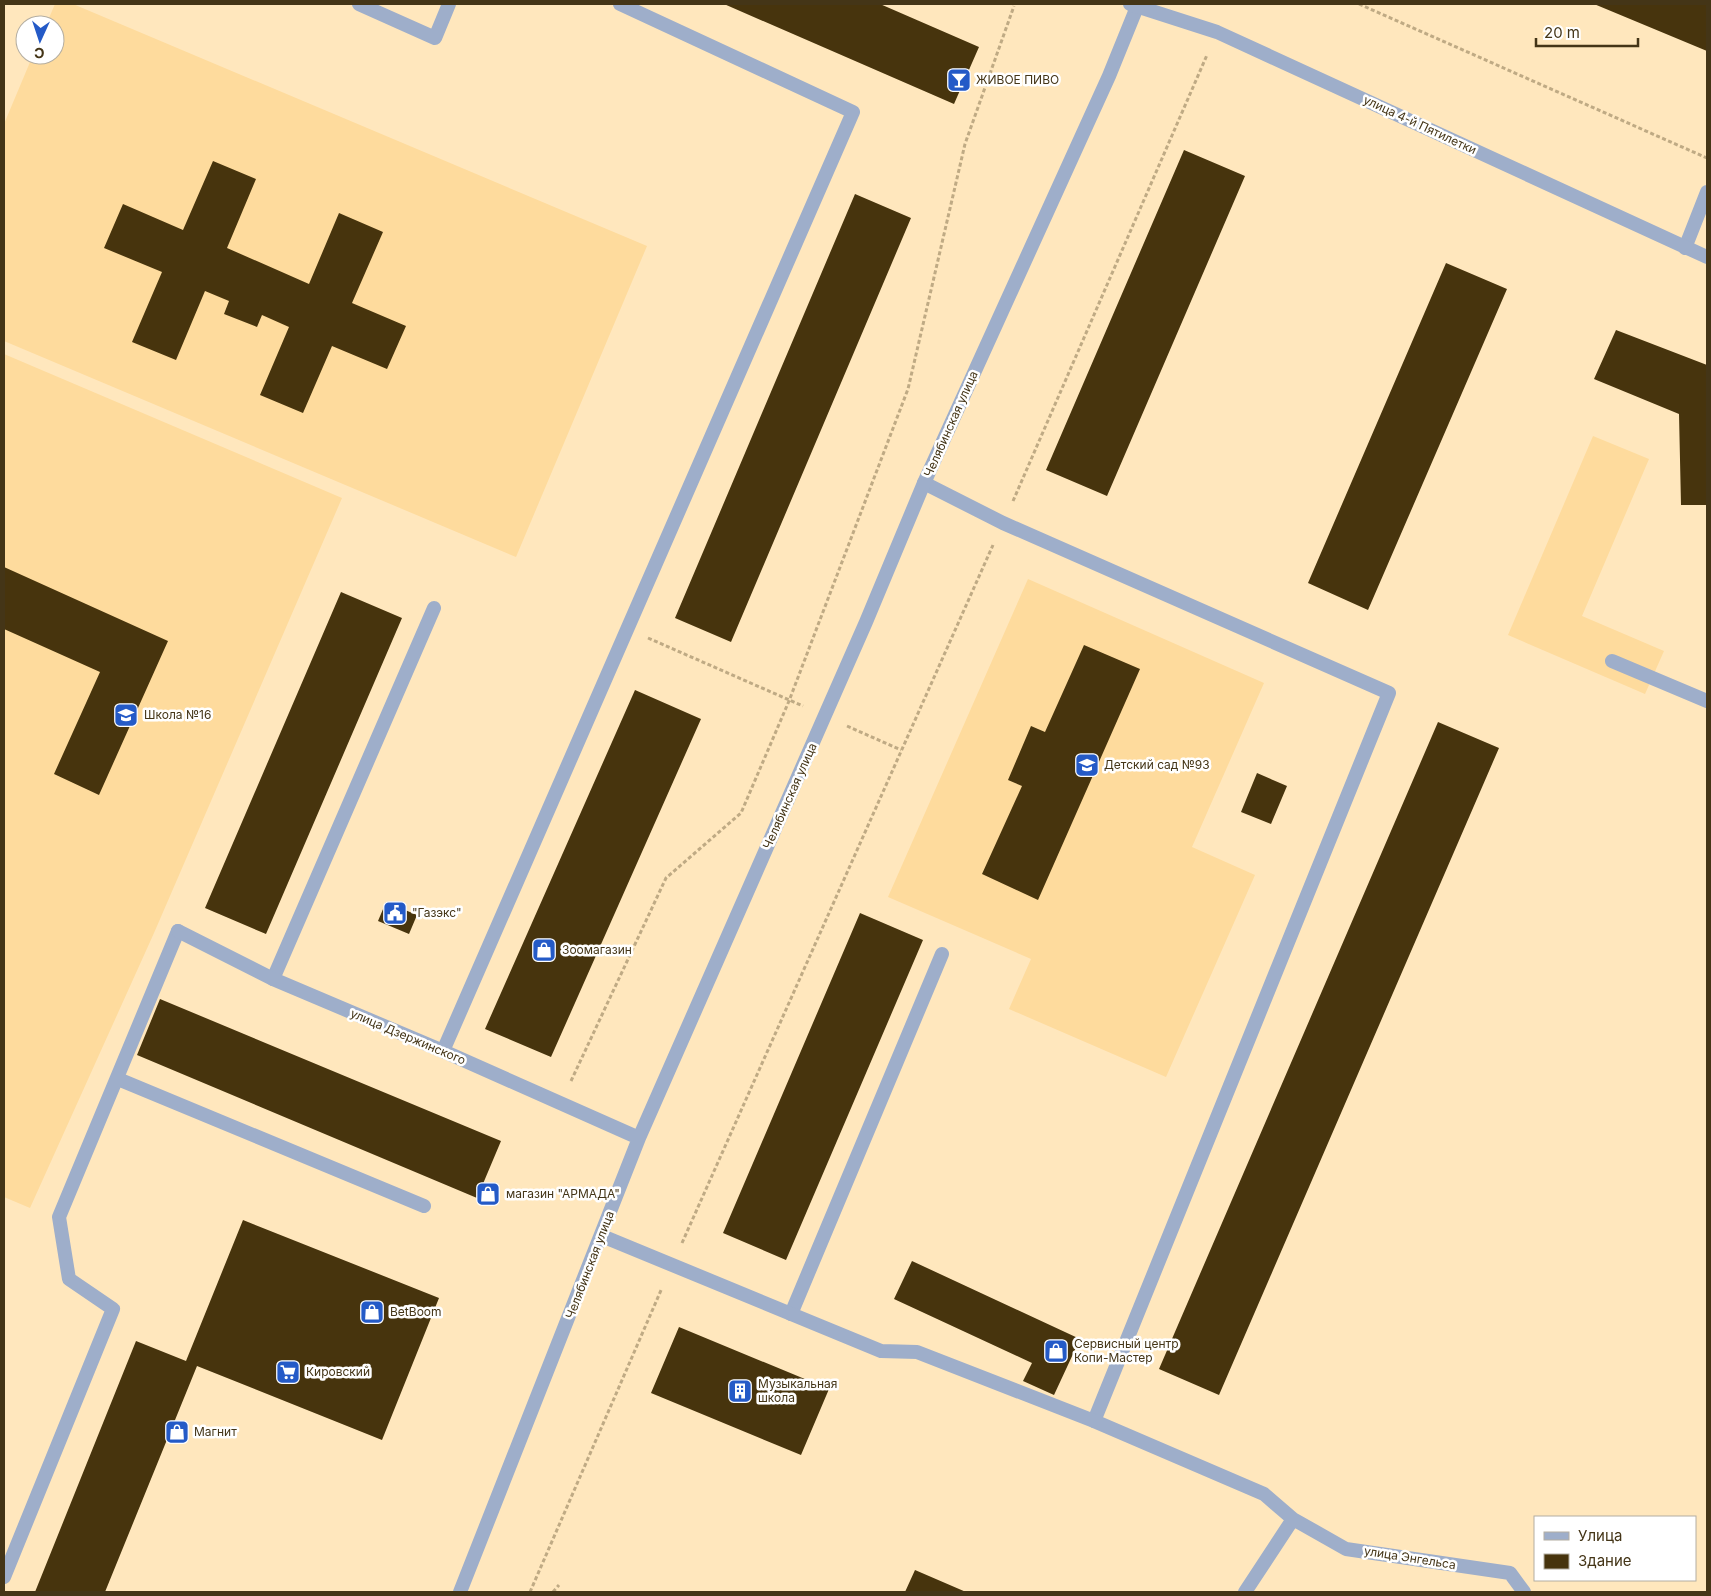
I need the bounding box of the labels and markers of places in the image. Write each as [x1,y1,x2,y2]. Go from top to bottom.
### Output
bar icon: ЖИВОЕ ПИВО [946,67,972,93]
place label: ЖИВОЕ ПИВО [976,72,1059,87]
school or university icon: Школа №16 [113,702,139,728]
place label: Школа №16 [144,707,211,722]
school or university icon: Детский сад №93 [1074,752,1100,778]
place label: Детский сад №93 [1104,757,1210,772]
public building icon: "Газэкс" [382,900,408,926]
place label: "Газэкс" [412,905,462,920]
shop icon: Зоомагазин [531,937,557,963]
place label: Зоомагазин [562,942,632,957]
shop icon: магазин "АРМАДА" [475,1181,501,1207]
place label: магазин "АРМАДА" [506,1186,620,1201]
shop icon: BetBoom [359,1299,385,1325]
place label: BetBoom [390,1304,442,1319]
place label: Сервисный центр Копи-Мастер [1074,1336,1179,1365]
shop icon: Сервисный центр Копи-Мастер [1043,1338,1069,1364]
supermarket icon: Кировский [275,1359,301,1385]
place label: Кировский [306,1364,370,1379]
place label: Музыкальная школа [758,1376,838,1405]
building icon: Музыкальная школа [727,1378,753,1404]
shop icon: Магнит [164,1419,190,1445]
place label: Магнит [194,1424,237,1439]

